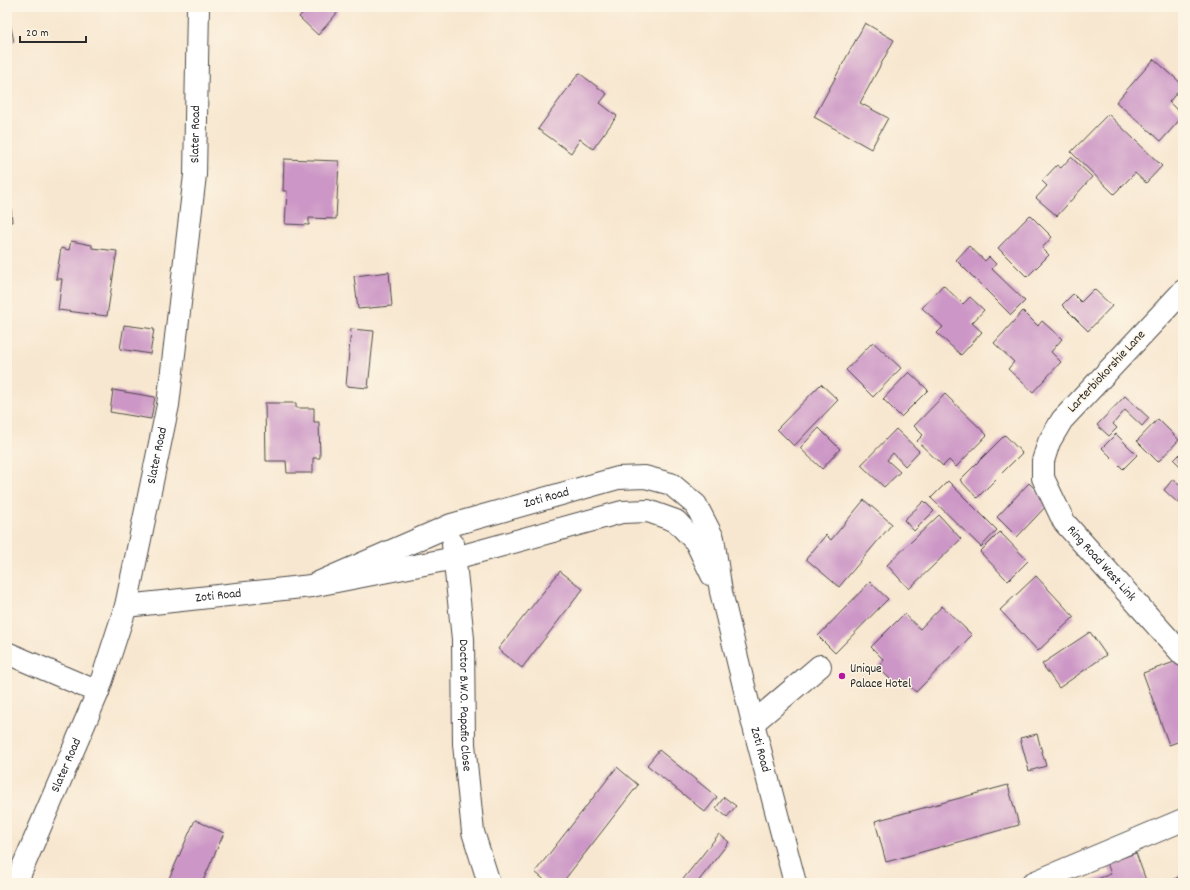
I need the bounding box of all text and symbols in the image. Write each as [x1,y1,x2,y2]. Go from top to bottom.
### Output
scale bar [20,18,86,44]
text: 20 m [26,25,49,42]
street label: Slater Road [186,105,206,163]
street label: Larterbiokorshie Lane [1064,326,1151,418]
street label: Slater Road [142,425,173,486]
street label: Zoti Road [522,483,571,513]
street label: Ring Road West Link [1062,521,1140,606]
street label: Zoti Road [195,584,242,608]
street label: Doctor B.W.O. Papafio Close [454,639,476,773]
place label: Unique Palace Hotel [850,660,911,694]
marker: Unique Palace Hotel [837,671,847,681]
street label: Zoti Road [745,725,775,774]
street label: Slater Road [46,735,87,796]

